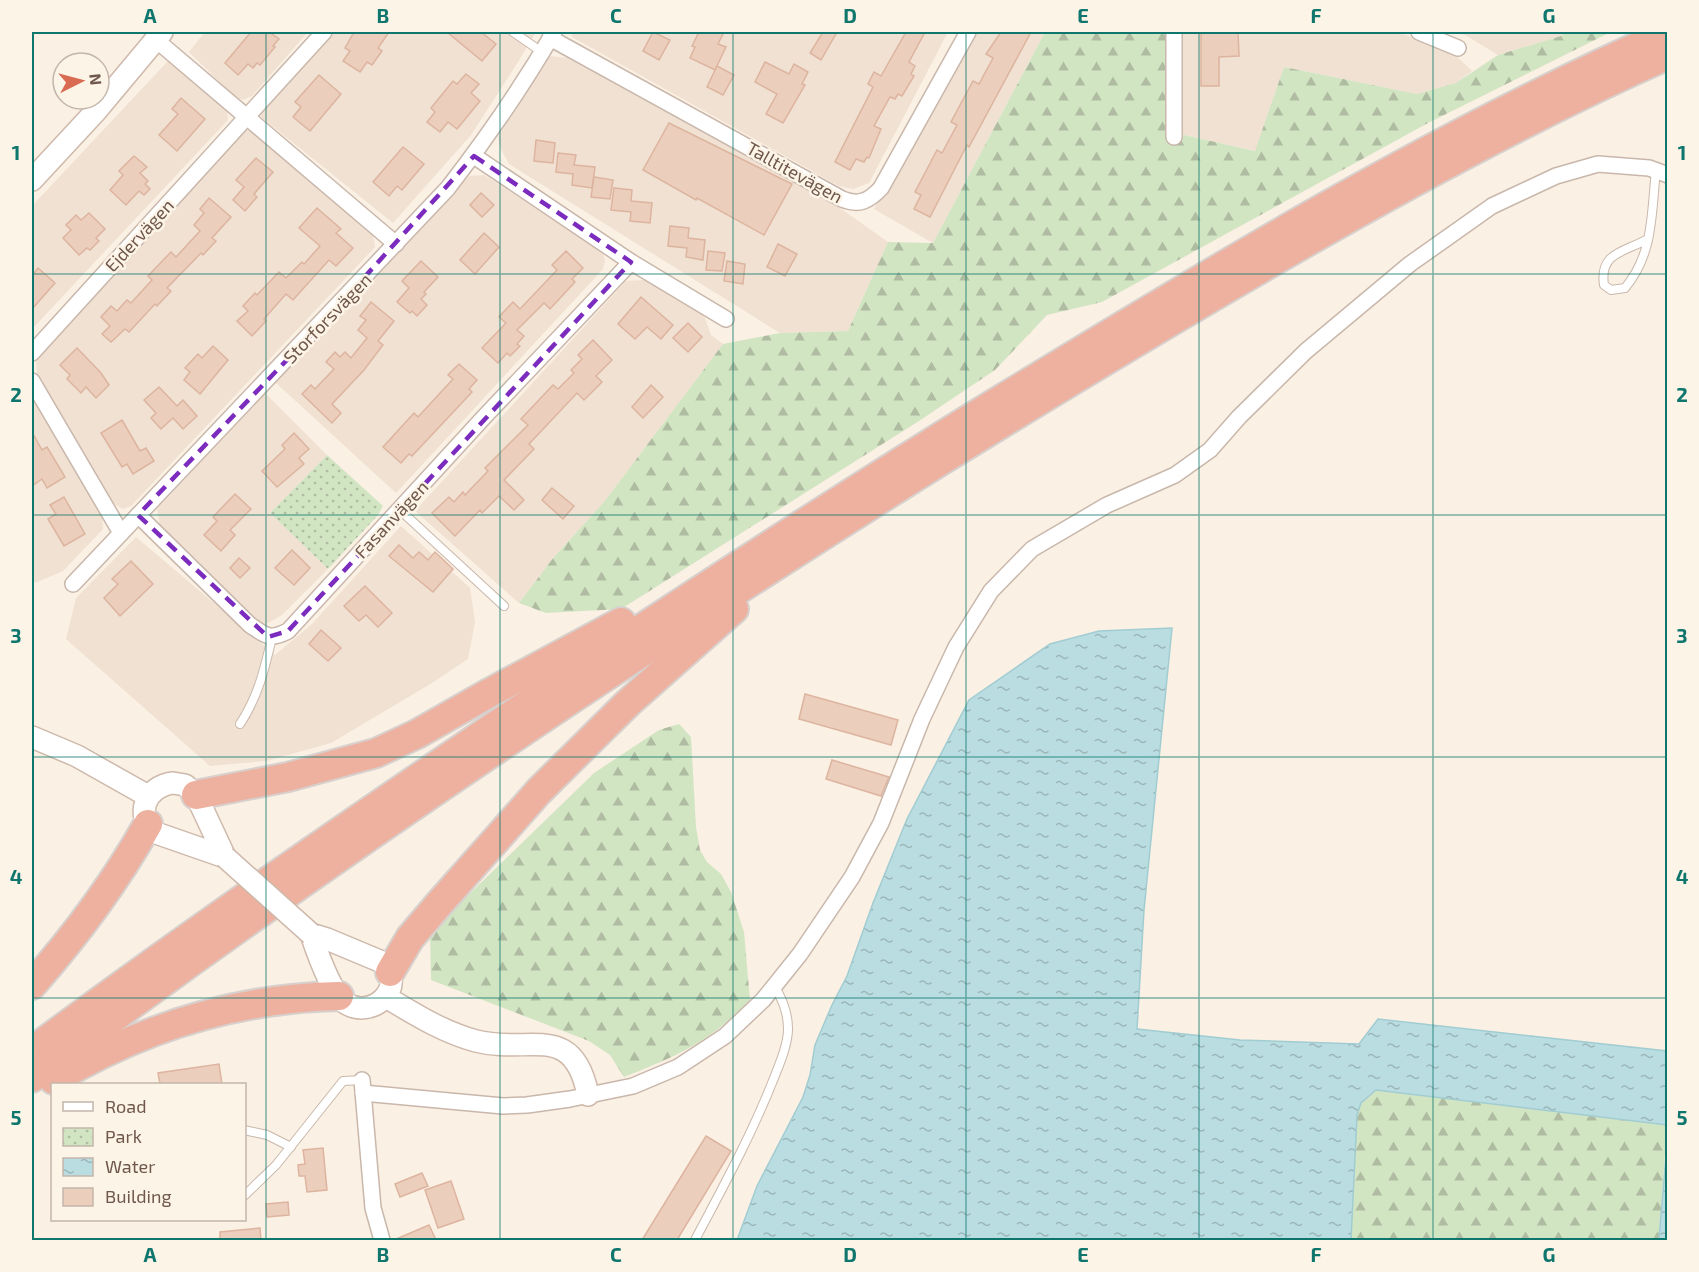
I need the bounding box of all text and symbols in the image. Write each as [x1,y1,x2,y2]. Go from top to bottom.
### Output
text: A [143,3,157,27]
text: B [377,3,389,27]
text: C [610,3,622,27]
text: D [843,3,857,27]
text: E [1077,3,1089,27]
text: F [1310,3,1322,27]
text: G [1543,3,1555,27]
north arrow [51,51,111,111]
text: N [86,73,106,86]
street label: Talltitevägen [743,137,847,207]
text: 1 [12,140,20,164]
text: 1 [1678,140,1686,164]
street label: Ejdervägen [100,194,178,276]
street label: Storforsvägen [278,268,376,368]
text: 2 [10,382,22,406]
text: 2 [1676,382,1688,406]
street label: Fasanvägen [350,476,432,562]
text: 3 [10,623,22,647]
text: 3 [1676,623,1688,647]
text: 4 [10,864,23,888]
text: 4 [1676,864,1689,888]
legend [51,1083,246,1221]
text: Road [105,1095,146,1117]
text: 5 [10,1105,22,1129]
text: 5 [1676,1105,1688,1129]
text: Park [105,1125,142,1147]
text: Water [105,1155,155,1177]
text: Building [105,1185,172,1207]
text: A [143,1242,157,1266]
text: B [377,1242,389,1266]
text: C [610,1242,622,1266]
text: D [843,1242,857,1266]
text: E [1077,1242,1089,1266]
text: F [1310,1242,1322,1266]
text: G [1543,1242,1555,1266]

